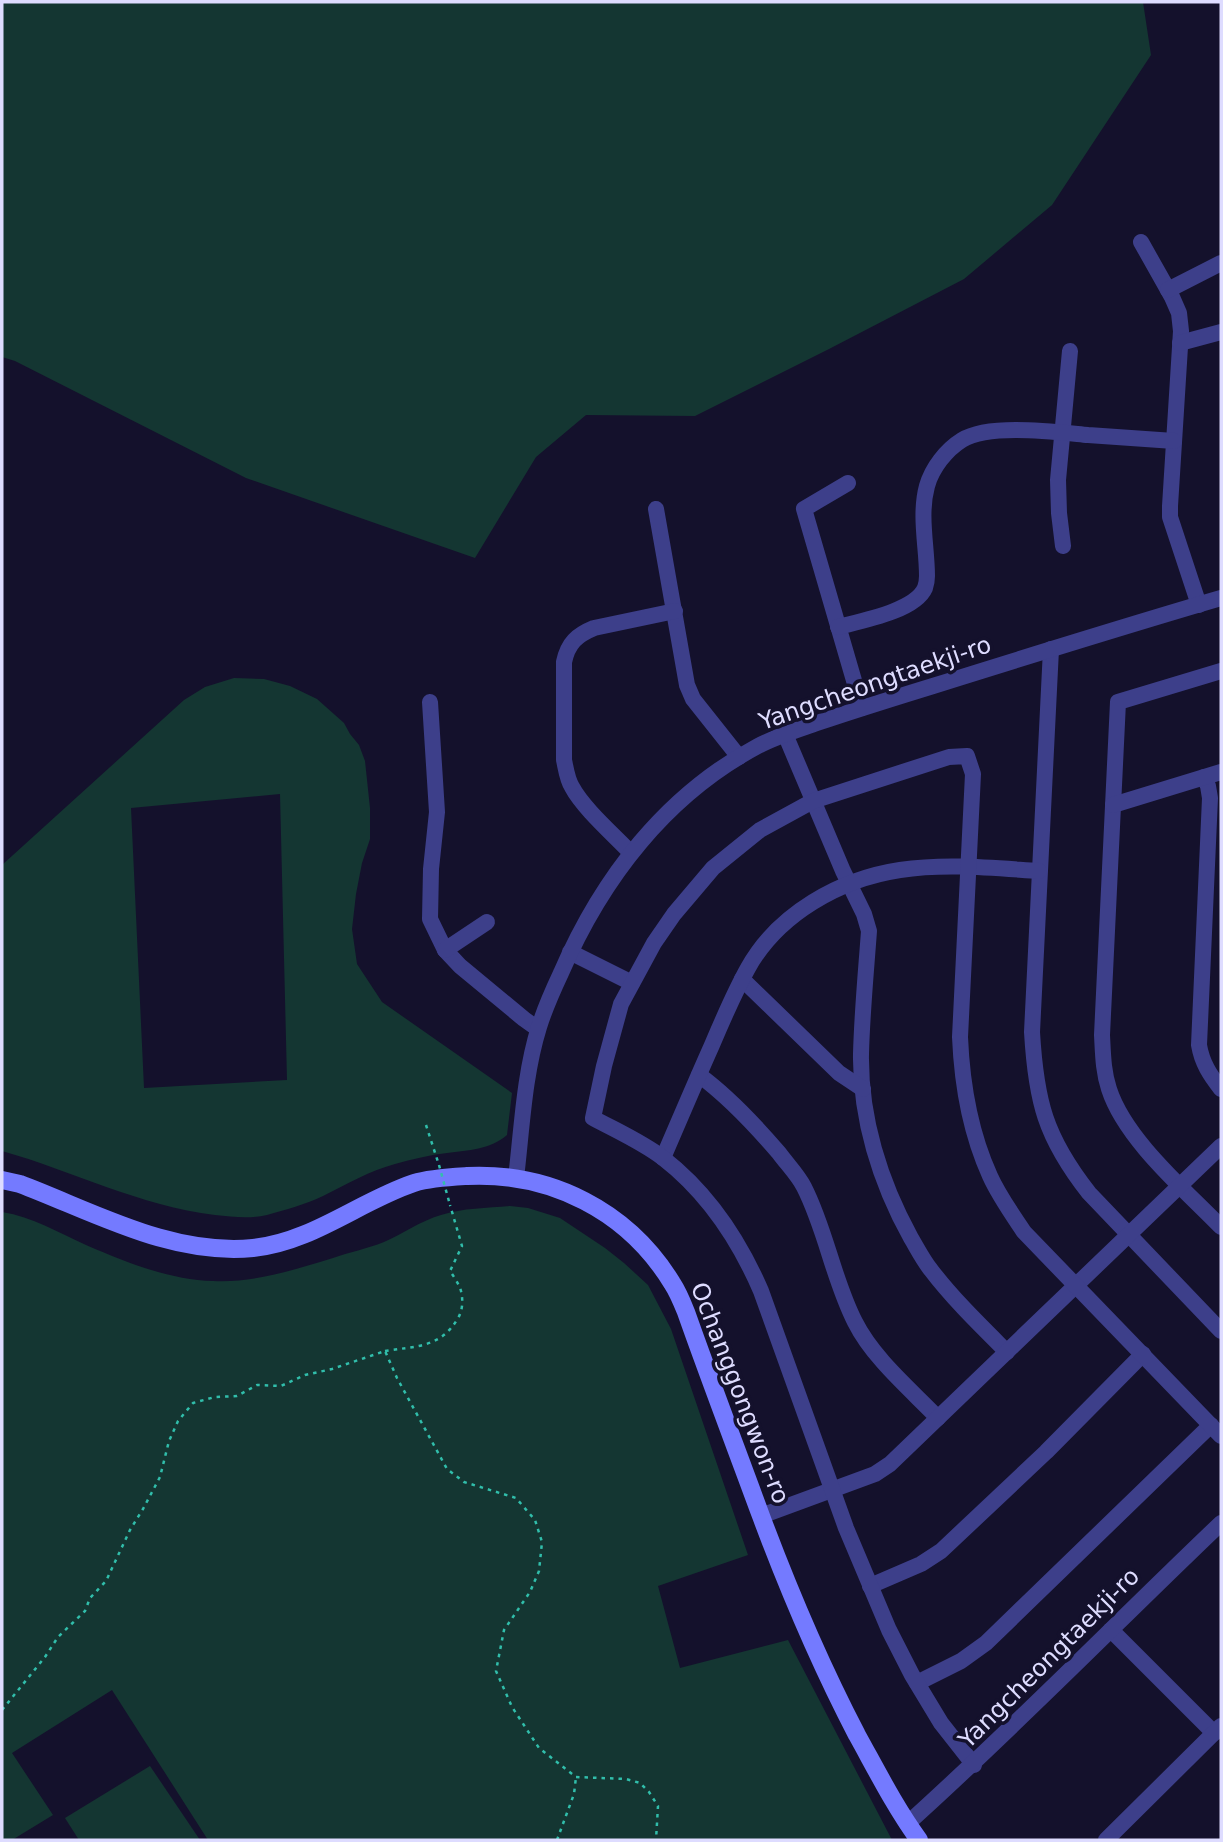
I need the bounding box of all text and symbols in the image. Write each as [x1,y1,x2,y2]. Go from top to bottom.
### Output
street label: Yangcheongtaekji-ro [754,630,995,736]
street label: Ochanggongwon-ro [685,1278,795,1508]
street label: Yangcheongtaekji-ro [952,1562,1145,1755]

